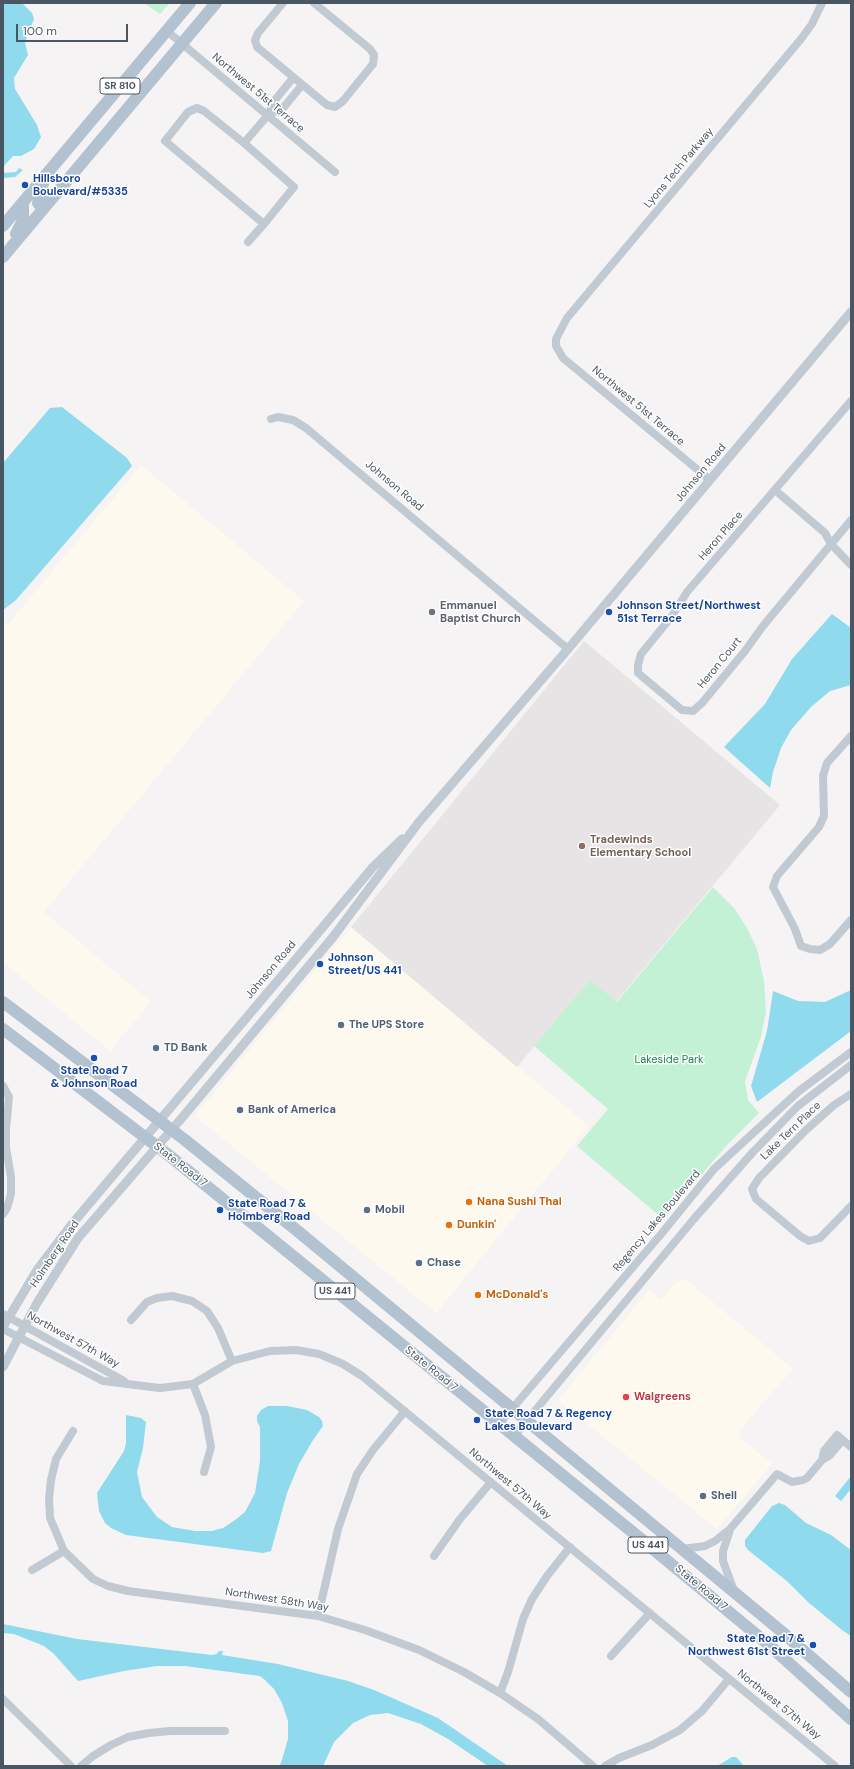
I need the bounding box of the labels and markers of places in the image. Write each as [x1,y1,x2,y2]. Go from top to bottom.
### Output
place label: Hillsboro Boulevard/#5335 [33,172,128,198]
marker: Hillsboro Boulevard/#5335 [20,180,30,190]
place label: Emmanuel Baptist Church [440,599,521,625]
place label: Johnson Street/Northwest 51st Terrace [617,599,761,625]
marker: Emmanuel Baptist Church [427,607,437,617]
marker: Johnson Street/Northwest 51st Terrace [604,607,614,617]
place label: Tradewinds Elementary School [590,833,691,859]
marker: Tradewinds Elementary School [577,841,587,851]
place label: Johnson Street/US 441 [328,951,402,977]
marker: Johnson Street/US 441 [315,959,325,969]
place label: The UPS Store [349,1018,424,1032]
marker: The UPS Store [336,1020,346,1030]
place label: TD Bank [164,1041,208,1055]
marker: TD Bank [151,1043,161,1053]
marker: State Road 7 & Johnson Road [89,1053,99,1063]
place label: State Road 7 & Johnson Road [51,1064,137,1090]
place label: Bank of America [248,1103,336,1117]
marker: Bank of America [235,1105,245,1115]
place label: Nana Sushi Thai [477,1195,562,1209]
place label: State Road 7 & Holmberg Road [228,1197,310,1223]
marker: Nana Sushi Thai [464,1197,474,1207]
place label: Mobil [375,1203,405,1217]
marker: State Road 7 & Holmberg Road [215,1205,225,1215]
marker: Mobil [362,1205,372,1215]
place label: Dunkin' [457,1218,496,1232]
marker: Dunkin' [444,1220,454,1230]
place label: Chase [427,1256,461,1270]
marker: Chase [414,1258,424,1268]
place label: McDonald's [486,1288,548,1302]
marker: McDonald's [473,1290,483,1300]
place label: Walgreens [634,1390,691,1404]
marker: Walgreens [621,1392,631,1402]
place label: State Road 7 & Regency Lakes Boulevard [485,1407,612,1433]
marker: State Road 7 & Regency Lakes Boulevard [472,1415,482,1425]
place label: Shell [711,1489,737,1503]
marker: Shell [698,1491,708,1501]
place label: State Road 7 & Northwest 61st Street [688,1632,805,1658]
marker: State Road 7 & Northwest 61st Street [808,1640,818,1650]

